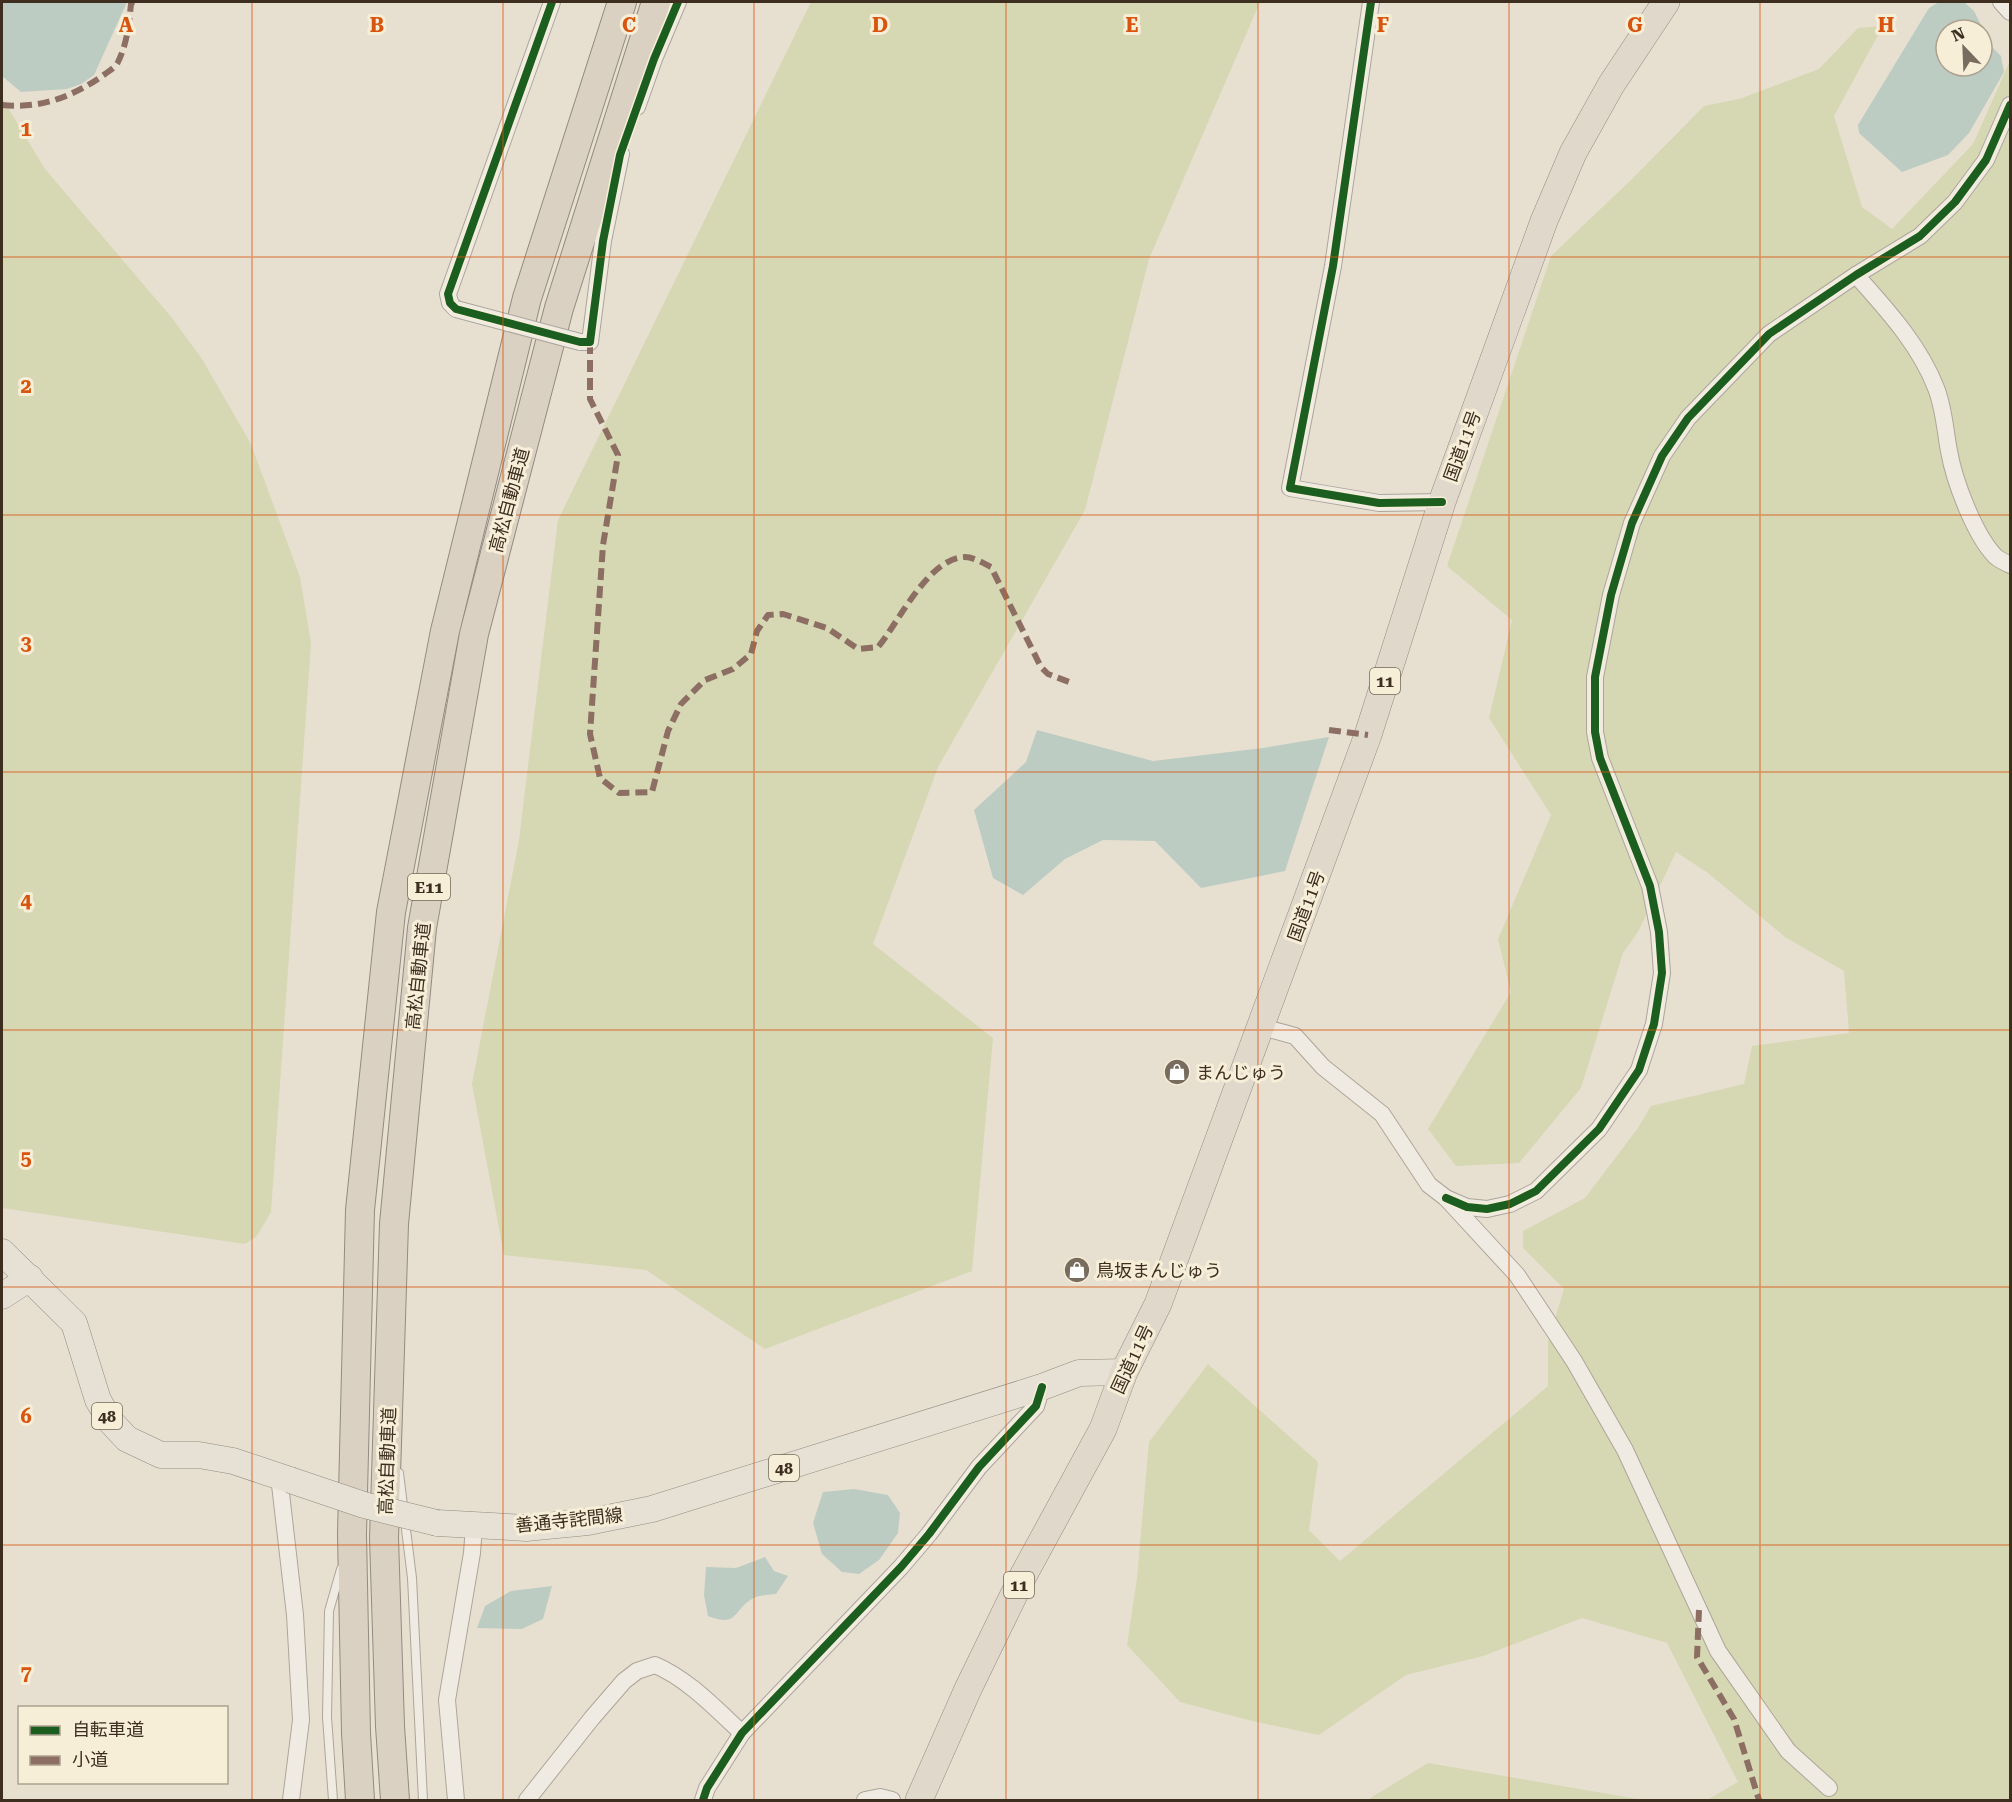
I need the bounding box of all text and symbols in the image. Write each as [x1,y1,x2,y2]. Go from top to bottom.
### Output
text: A [119,13,134,37]
text: B [370,13,384,37]
text: C [622,13,636,37]
text: D [872,13,888,37]
text: E [1126,13,1139,37]
text: F [1377,13,1389,37]
text: G [1627,13,1643,37]
text: H [1878,13,1894,37]
north arrow [1934,18,1994,78]
text: N [1949,23,1968,46]
text: 1 [20,117,32,141]
text: 2 [20,374,32,398]
street label: 国道11号 [1439,408,1485,484]
street label: 高松自動車道 [485,445,533,555]
text: 3 [20,631,32,655]
road number: 11 [1370,668,1400,694]
street label: 国道11号 [1283,868,1329,944]
road number: E11 [408,874,450,900]
text: 4 [20,889,32,913]
street label: 高松自動車道 [402,921,434,1031]
shop icon: まんじゅう [1162,1057,1192,1087]
place label: まんじゅう [1196,1062,1286,1083]
text: 5 [20,1146,32,1170]
shop icon: 鳥坂まんじゅう [1062,1255,1092,1285]
place label: 鳥坂まんじゅう [1096,1260,1222,1281]
street label: 国道11号 [1107,1321,1157,1397]
road number: 48 [92,1403,122,1429]
text: 6 [20,1404,32,1428]
street label: 高松自動車道 [375,1407,399,1515]
road number: 48 [769,1455,799,1481]
street label: 善通寺詫間線 [514,1504,624,1536]
road number: 11 [1004,1572,1034,1598]
text: 7 [20,1661,32,1685]
legend [18,1706,228,1784]
text: 自転車道 [72,1719,144,1740]
text: 小道 [72,1749,108,1770]

